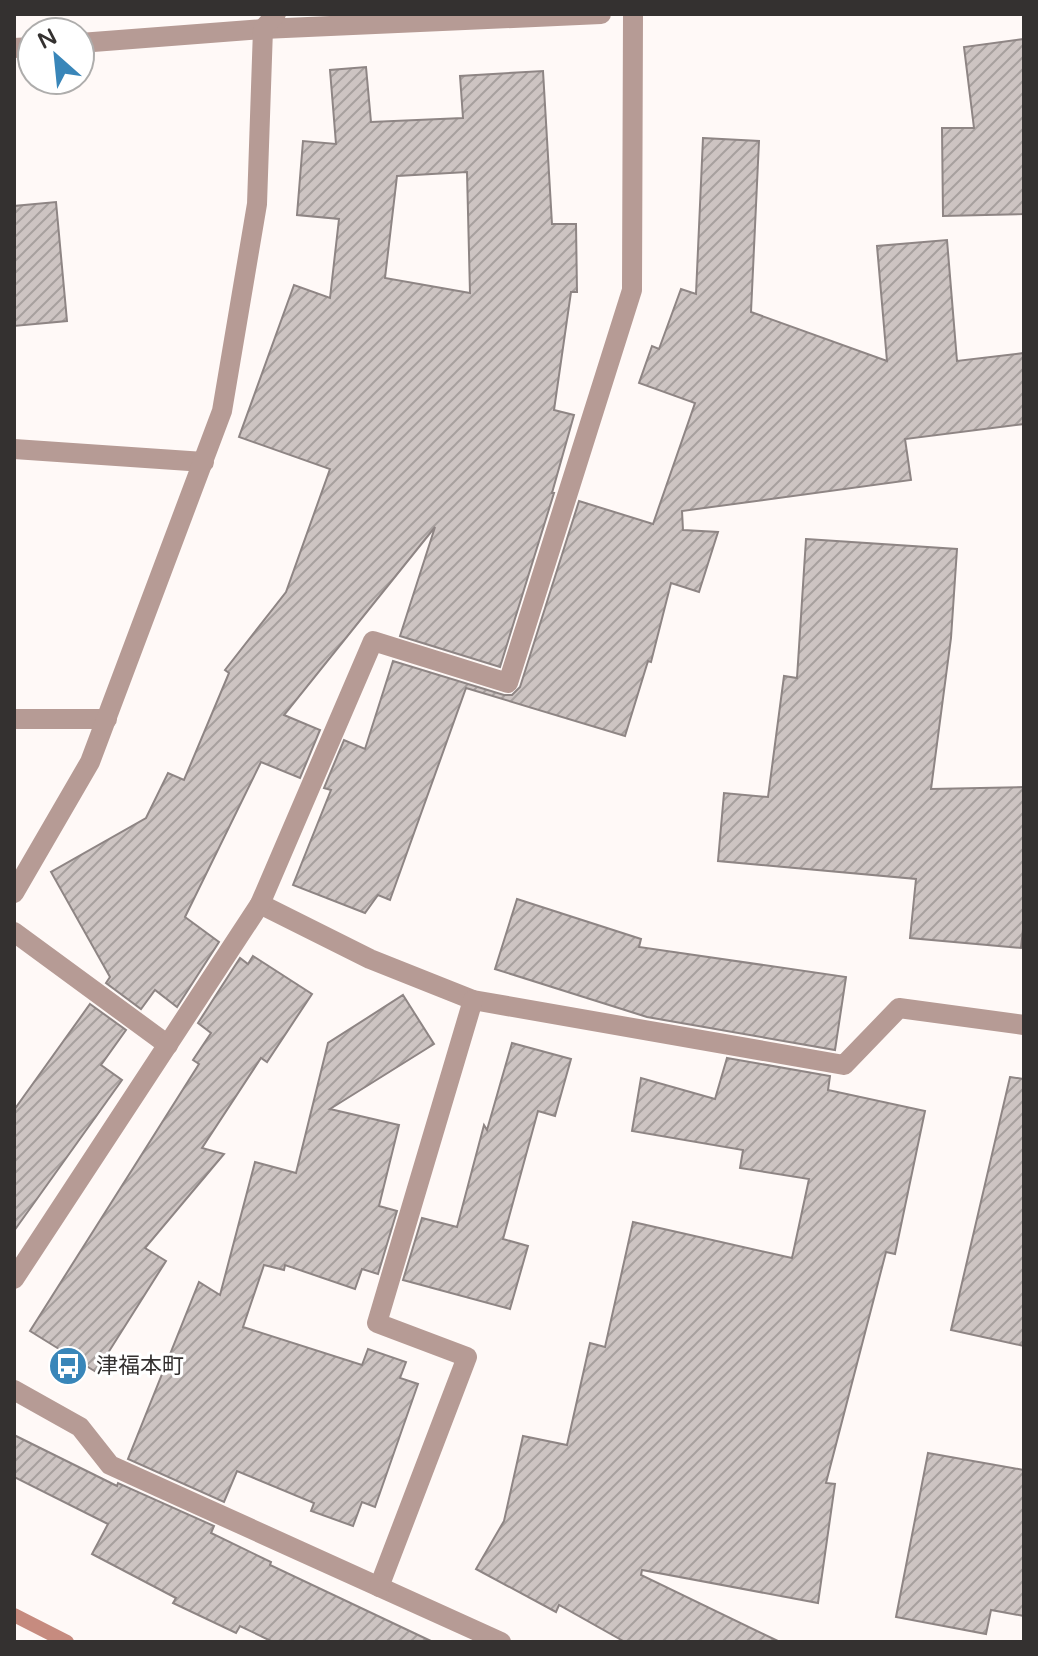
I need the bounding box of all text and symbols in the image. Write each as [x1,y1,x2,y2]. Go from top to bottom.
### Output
north arrow [16,16,96,96]
text: N [34,23,61,55]
bus stop icon: 津福本町 [47,1345,89,1387]
place label: 津福本町 [96,1353,184,1379]

